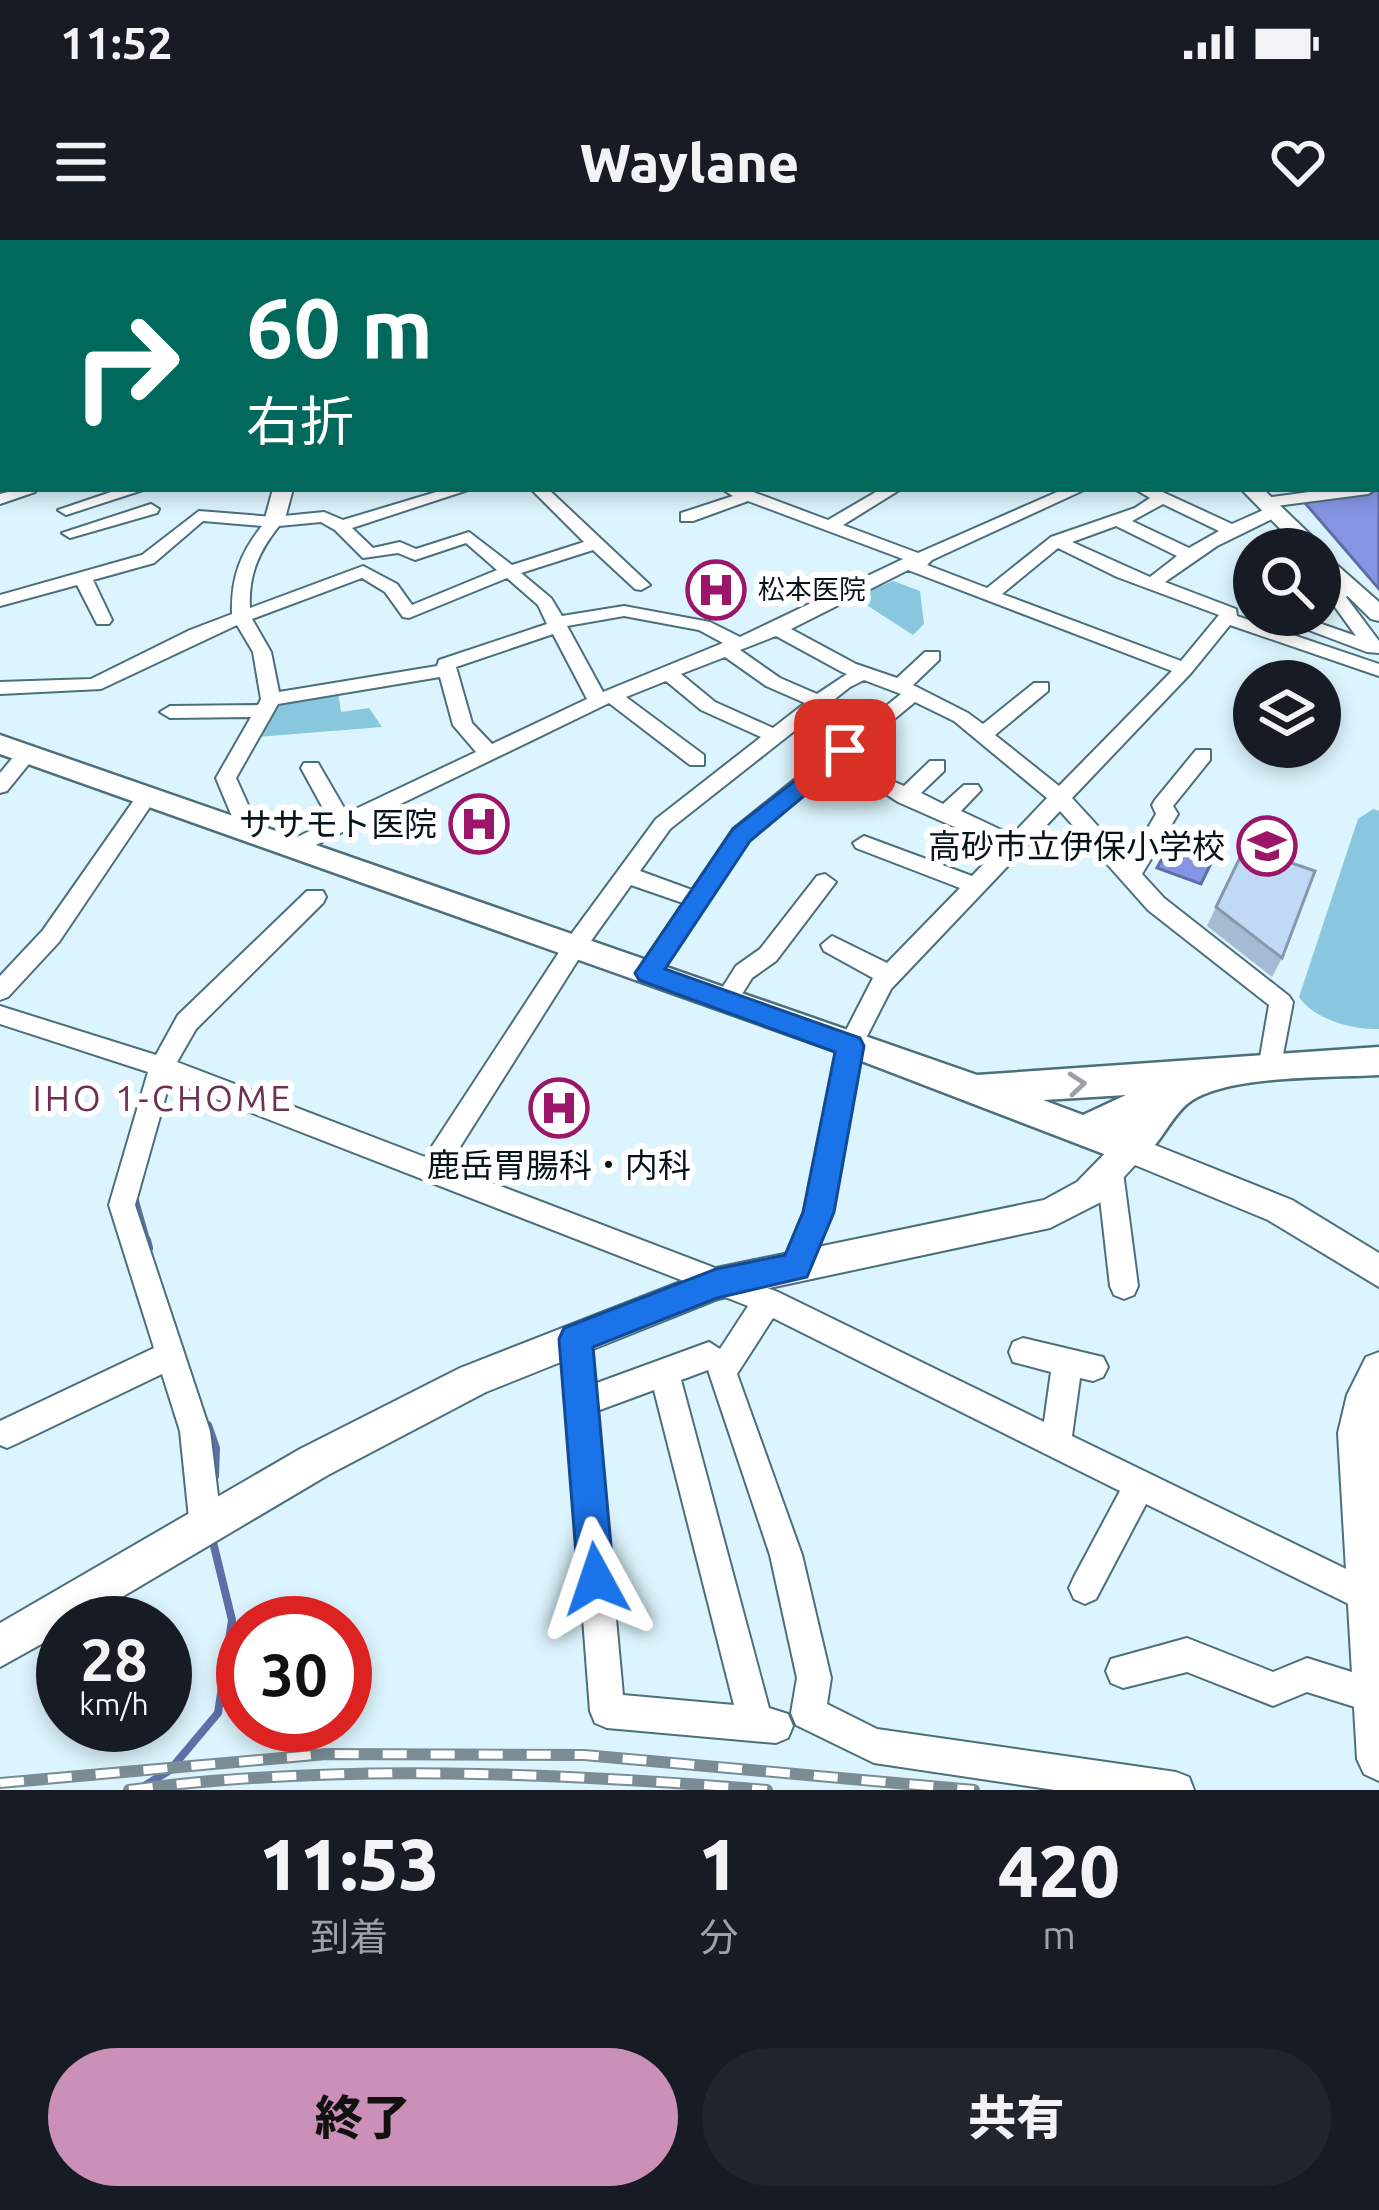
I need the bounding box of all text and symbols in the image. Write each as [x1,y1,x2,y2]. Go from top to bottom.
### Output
text: 11:52 [60,17,173,68]
icon: menu [48,129,114,195]
icon: heart [1265,129,1331,195]
text: Waylane [580,132,799,192]
text: 60 m [246,280,433,374]
icon: right [48,288,204,444]
text: 右折 [246,391,354,451]
map controls [1233,528,1341,768]
button: search [1233,528,1341,636]
hospital icon: 松本医院 [685,559,747,621]
place label: 松本医院 [758,574,866,604]
button: layers [1233,660,1341,768]
pin [794,699,896,801]
icon: arrive [812,717,878,783]
hospital icon: ササモト医院 [448,793,510,855]
place label: ササモト医院 [239,805,437,842]
school or university icon: 高砂市立伊保小学校 [1236,815,1298,877]
place label: 高砂市立伊保小学校 [928,827,1225,864]
one-way arrow [1068,1072,1087,1097]
district label: IHO 1-CHOME [33,1077,293,1118]
hospital icon: 鹿岳胃腸科・内科 [528,1077,590,1139]
place label: 鹿岳胃腸科・内科 [427,1146,691,1183]
position arrow [533,1516,659,1642]
speed limit sign: 30 [216,1596,372,1752]
text: 28 [80,1625,148,1692]
text: km/h [79,1687,149,1721]
text: 11:53 [259,1823,439,1904]
text: 1 [698,1823,739,1904]
text: 420 [998,1830,1120,1911]
text: m [1042,1913,1076,1956]
text: 到着 [310,1915,388,1958]
text: 分 [699,1915,738,1958]
button: 終了 [48,2048,678,2186]
button: 共有 [702,2048,1331,2186]

